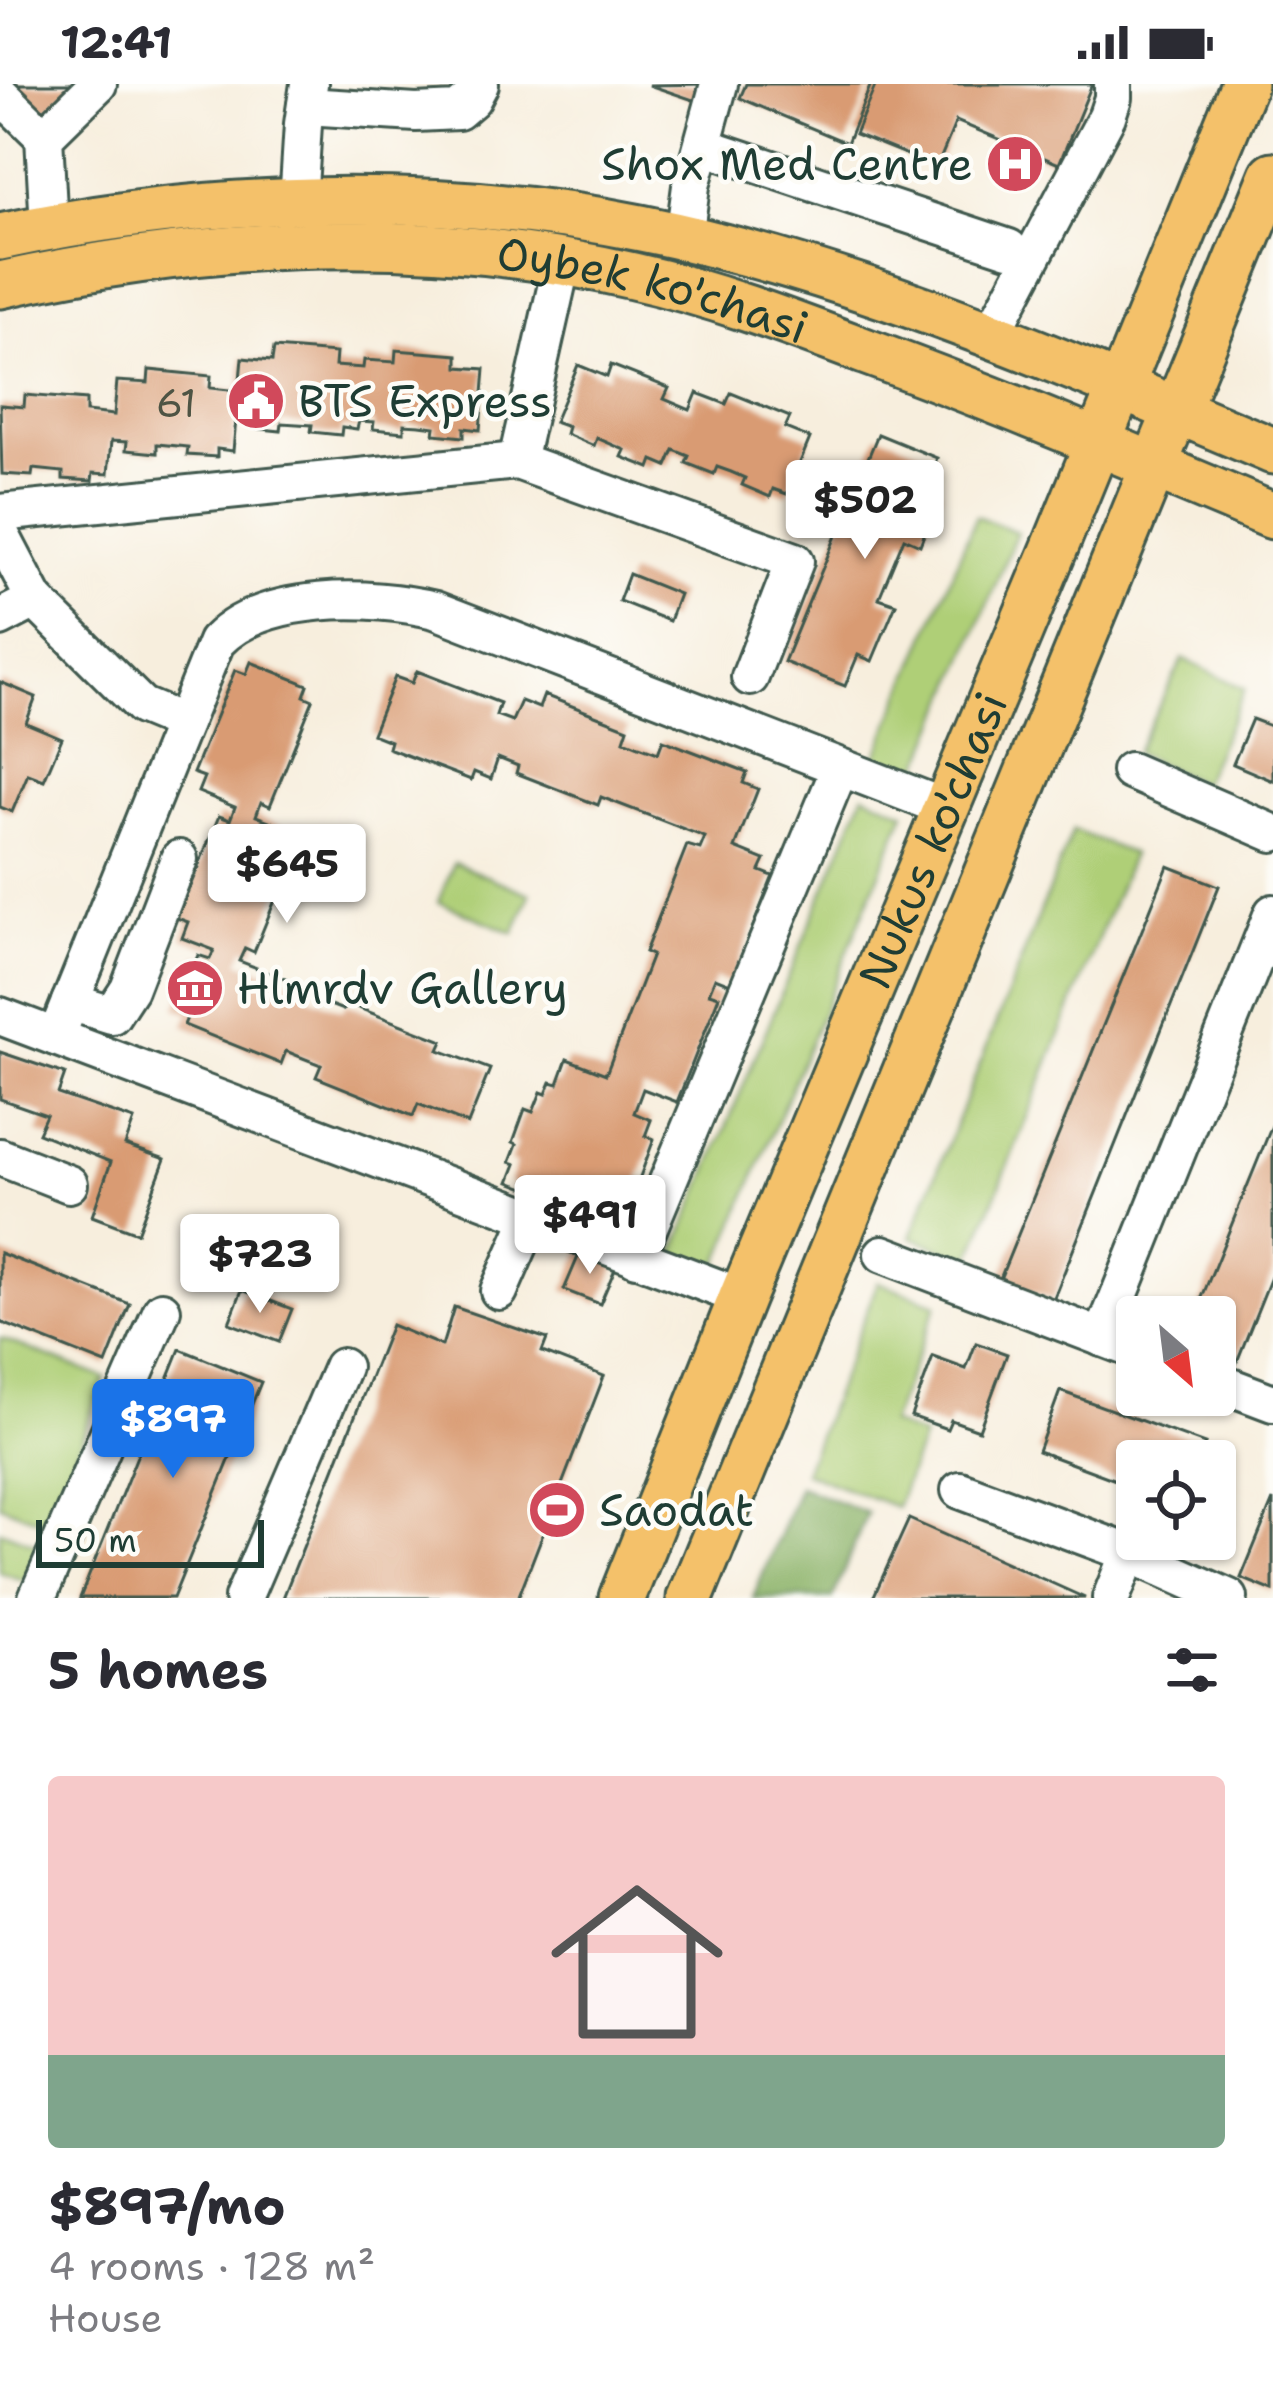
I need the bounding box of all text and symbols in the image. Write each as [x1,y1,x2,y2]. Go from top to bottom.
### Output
text: 12:41 [60,12,173,72]
hospital icon: Shox Med Centre [984,133,1046,195]
place label: Shox Med Centre [601,134,973,194]
street label: Oybek ko'chasi [493,223,816,357]
public building icon: BTS Express [225,370,287,432]
place label: BTS Express [298,371,552,431]
house number: 61 [156,377,196,429]
pin: $502 [794,460,936,562]
text: $502 [813,473,917,525]
street label: Nukus ko'chasi [844,683,1021,997]
pin: $645 [216,824,358,926]
text: $645 [235,837,339,889]
museum icon: Hlmrdv Gallery [164,957,226,1019]
place label: Hlmrdv Gallery [237,958,568,1018]
pin: $491 [519,1175,661,1277]
text: $491 [542,1188,638,1240]
pin: $723 [189,1214,331,1316]
text: $723 [207,1227,313,1279]
north arrow [1116,1296,1236,1416]
map controls [1116,1296,1236,1560]
pin: $897 [102,1379,244,1481]
text: $897 [119,1392,227,1444]
button: locate [1116,1440,1236,1560]
sports icon: Saodat [526,1479,588,1541]
place label: Saodat [599,1480,754,1540]
scale bar [36,1514,264,1567]
text: 50 m [54,1518,137,1563]
text: 5 homes [48,1636,268,1704]
icon: filters [1159,1637,1225,1703]
icon: home [529,1854,745,2070]
text: $897/mo [48,2172,286,2240]
text: 4 rooms · 128 m² [48,2240,375,2292]
text: House [48,2292,163,2344]

